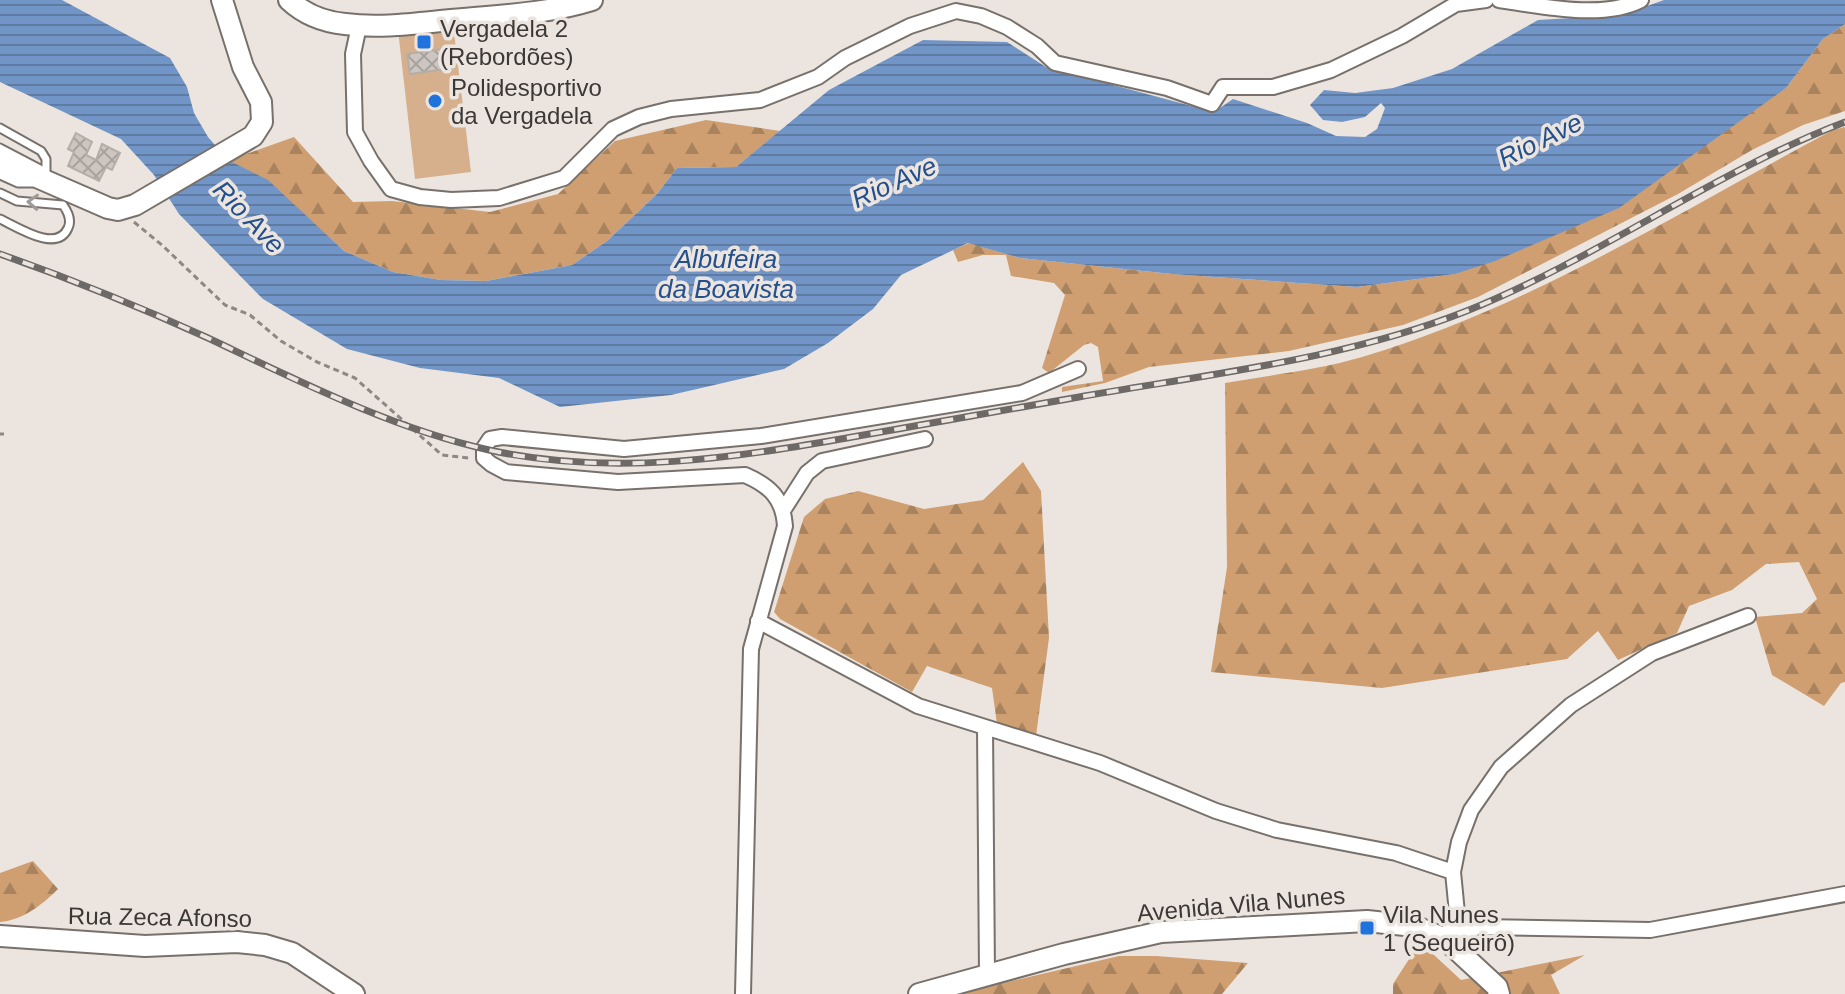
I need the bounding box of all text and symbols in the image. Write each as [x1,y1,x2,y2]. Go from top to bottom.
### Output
place label: Vergadela 2 (Rebordões) [440,15,573,70]
marker: Vergadela 2 (Rebordões) [415,33,433,51]
place label: Polidesportivo da Vergadela [451,74,602,129]
marker: Polidesportivo da Vergadela [426,92,444,110]
water label: Rio Ave [1493,107,1587,173]
water label: Rio Ave [847,150,941,214]
water label: Rio Ave [207,174,291,260]
one-way arrow [26,193,39,210]
water label: Albufeira da Boavista [658,244,794,304]
street label: Avenida Vila Nunes [1136,881,1346,927]
place label: Vila Nunes 1 (Sequeirô) [1383,901,1515,956]
street label: Rua Zeca Afonso [68,902,252,932]
marker: Vila Nunes 1 (Sequeirô) [1358,919,1376,937]

